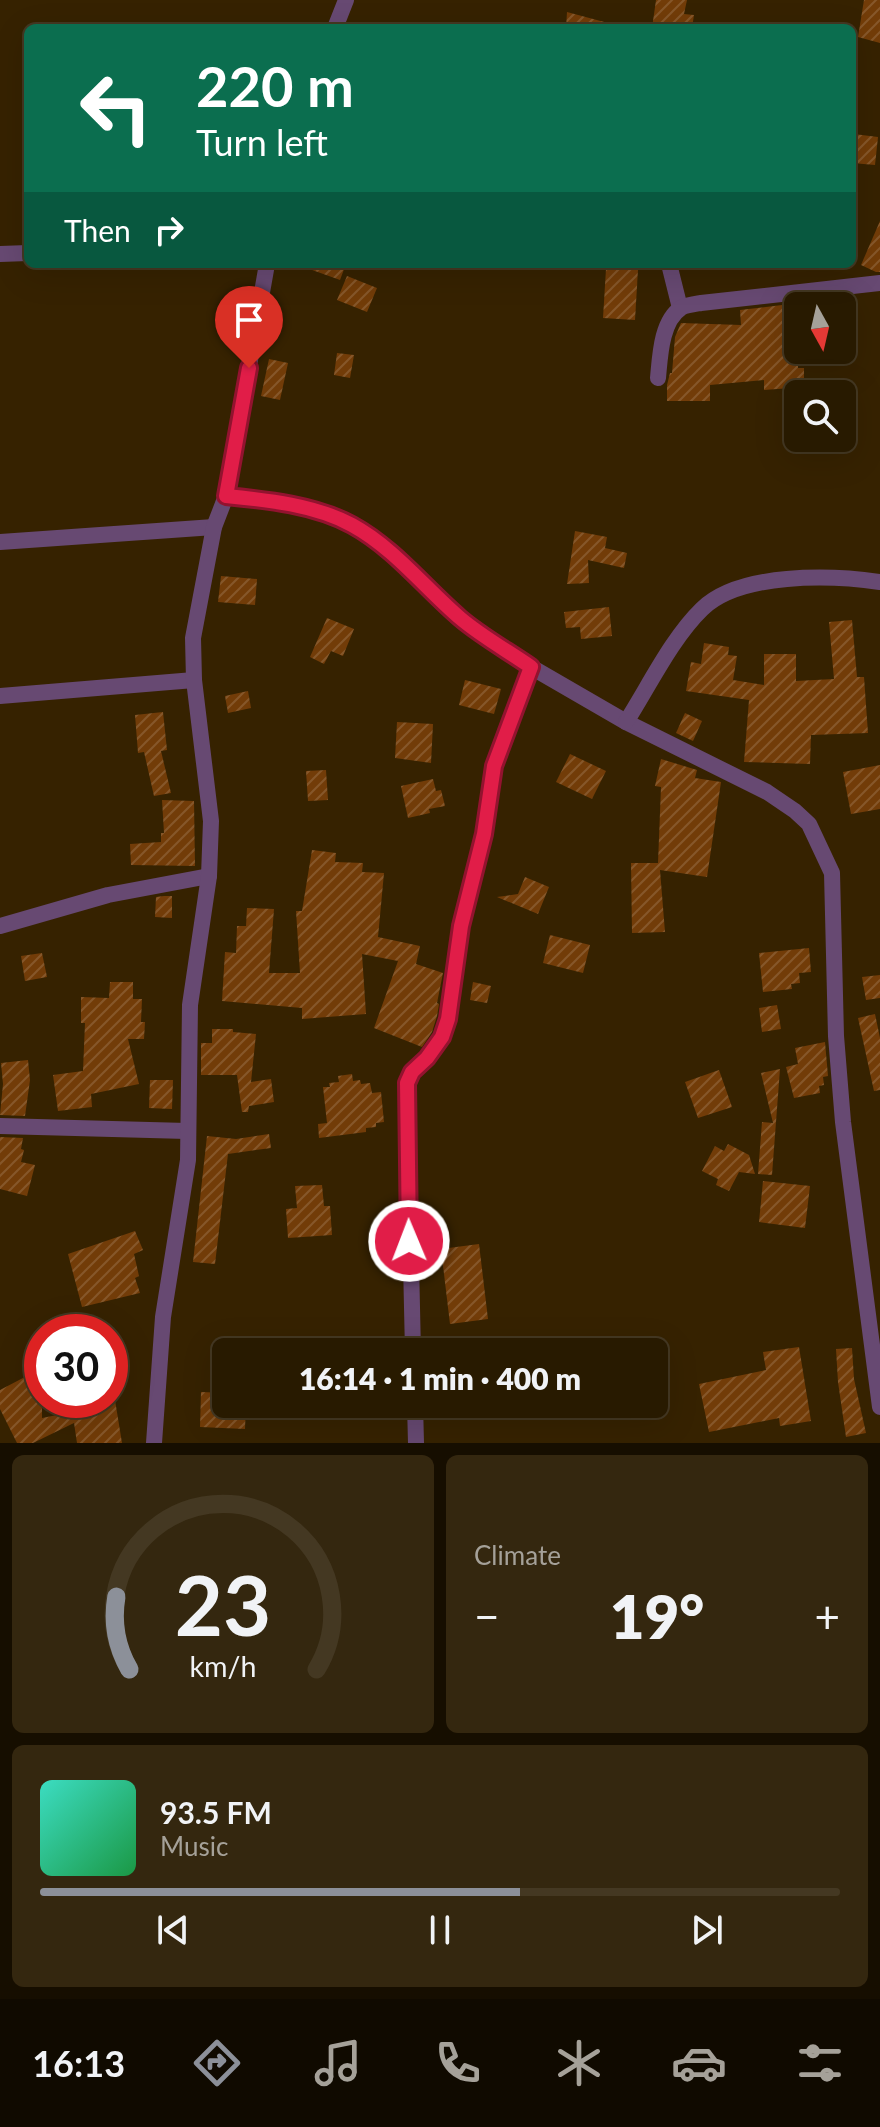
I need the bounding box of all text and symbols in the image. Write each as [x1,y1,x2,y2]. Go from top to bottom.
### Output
text: 220 m [196,52,354,119]
icon: left [64,56,168,160]
text: Turn left [196,120,328,164]
icon: right [147,208,191,252]
text: Then [64,212,131,248]
pin [215,286,283,368]
north arrow [784,292,856,364]
map controls [784,292,856,452]
icon: arrive [227,298,271,342]
button: search [784,380,856,452]
position arrow [367,1199,451,1283]
speed limit sign: 30 [24,1314,128,1418]
text: 16:14 · 1 min · 400 m [299,1360,581,1396]
text: Climate [474,1539,561,1571]
text: 23 [175,1554,271,1654]
text: 19° [610,1580,704,1652]
text: − [474,1590,500,1642]
text: + [814,1590,840,1642]
text: km/h [190,1649,256,1683]
text: 93.5 FM [160,1794,272,1830]
text: Music [160,1830,228,1862]
icon: previous [151,1908,195,1952]
icon: pause [418,1908,462,1952]
icon: next [685,1908,729,1952]
icon: directions [189,2035,245,2091]
icon: music [310,2035,366,2091]
icon: phone [430,2035,486,2091]
icon: climate [551,2035,607,2091]
icon: car [671,2035,727,2091]
icon: filters [792,2035,848,2091]
text: 16:13 [32,2041,125,2085]

